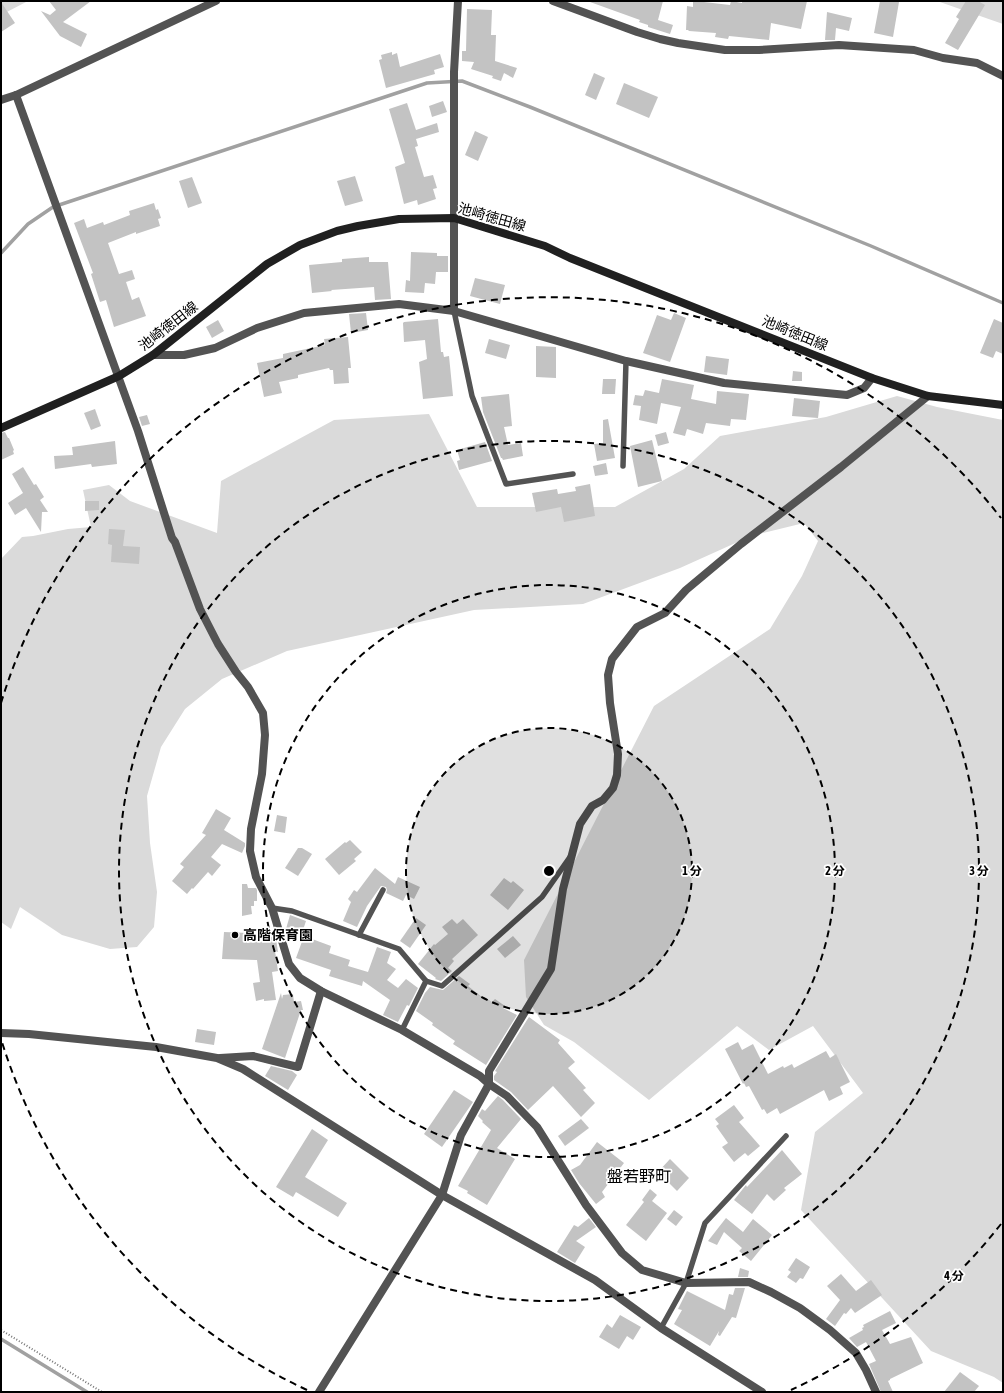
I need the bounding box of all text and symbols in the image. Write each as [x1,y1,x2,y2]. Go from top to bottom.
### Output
street label: 池崎徳田線 [456,200,528,234]
street label: 池崎徳田線 [135,298,201,354]
street label: 池崎徳田線 [760,312,830,354]
centre of rings [542,864,556,878]
text: 1 分 [682,864,702,878]
text: 2 分 [825,864,845,878]
text: 3 分 [969,864,989,878]
place label: 高階保育園 [243,927,313,943]
marker: 高階保育園 [230,930,240,940]
district label: 盤若野町 [607,1167,671,1185]
text: 4 分 [943,1269,964,1283]

